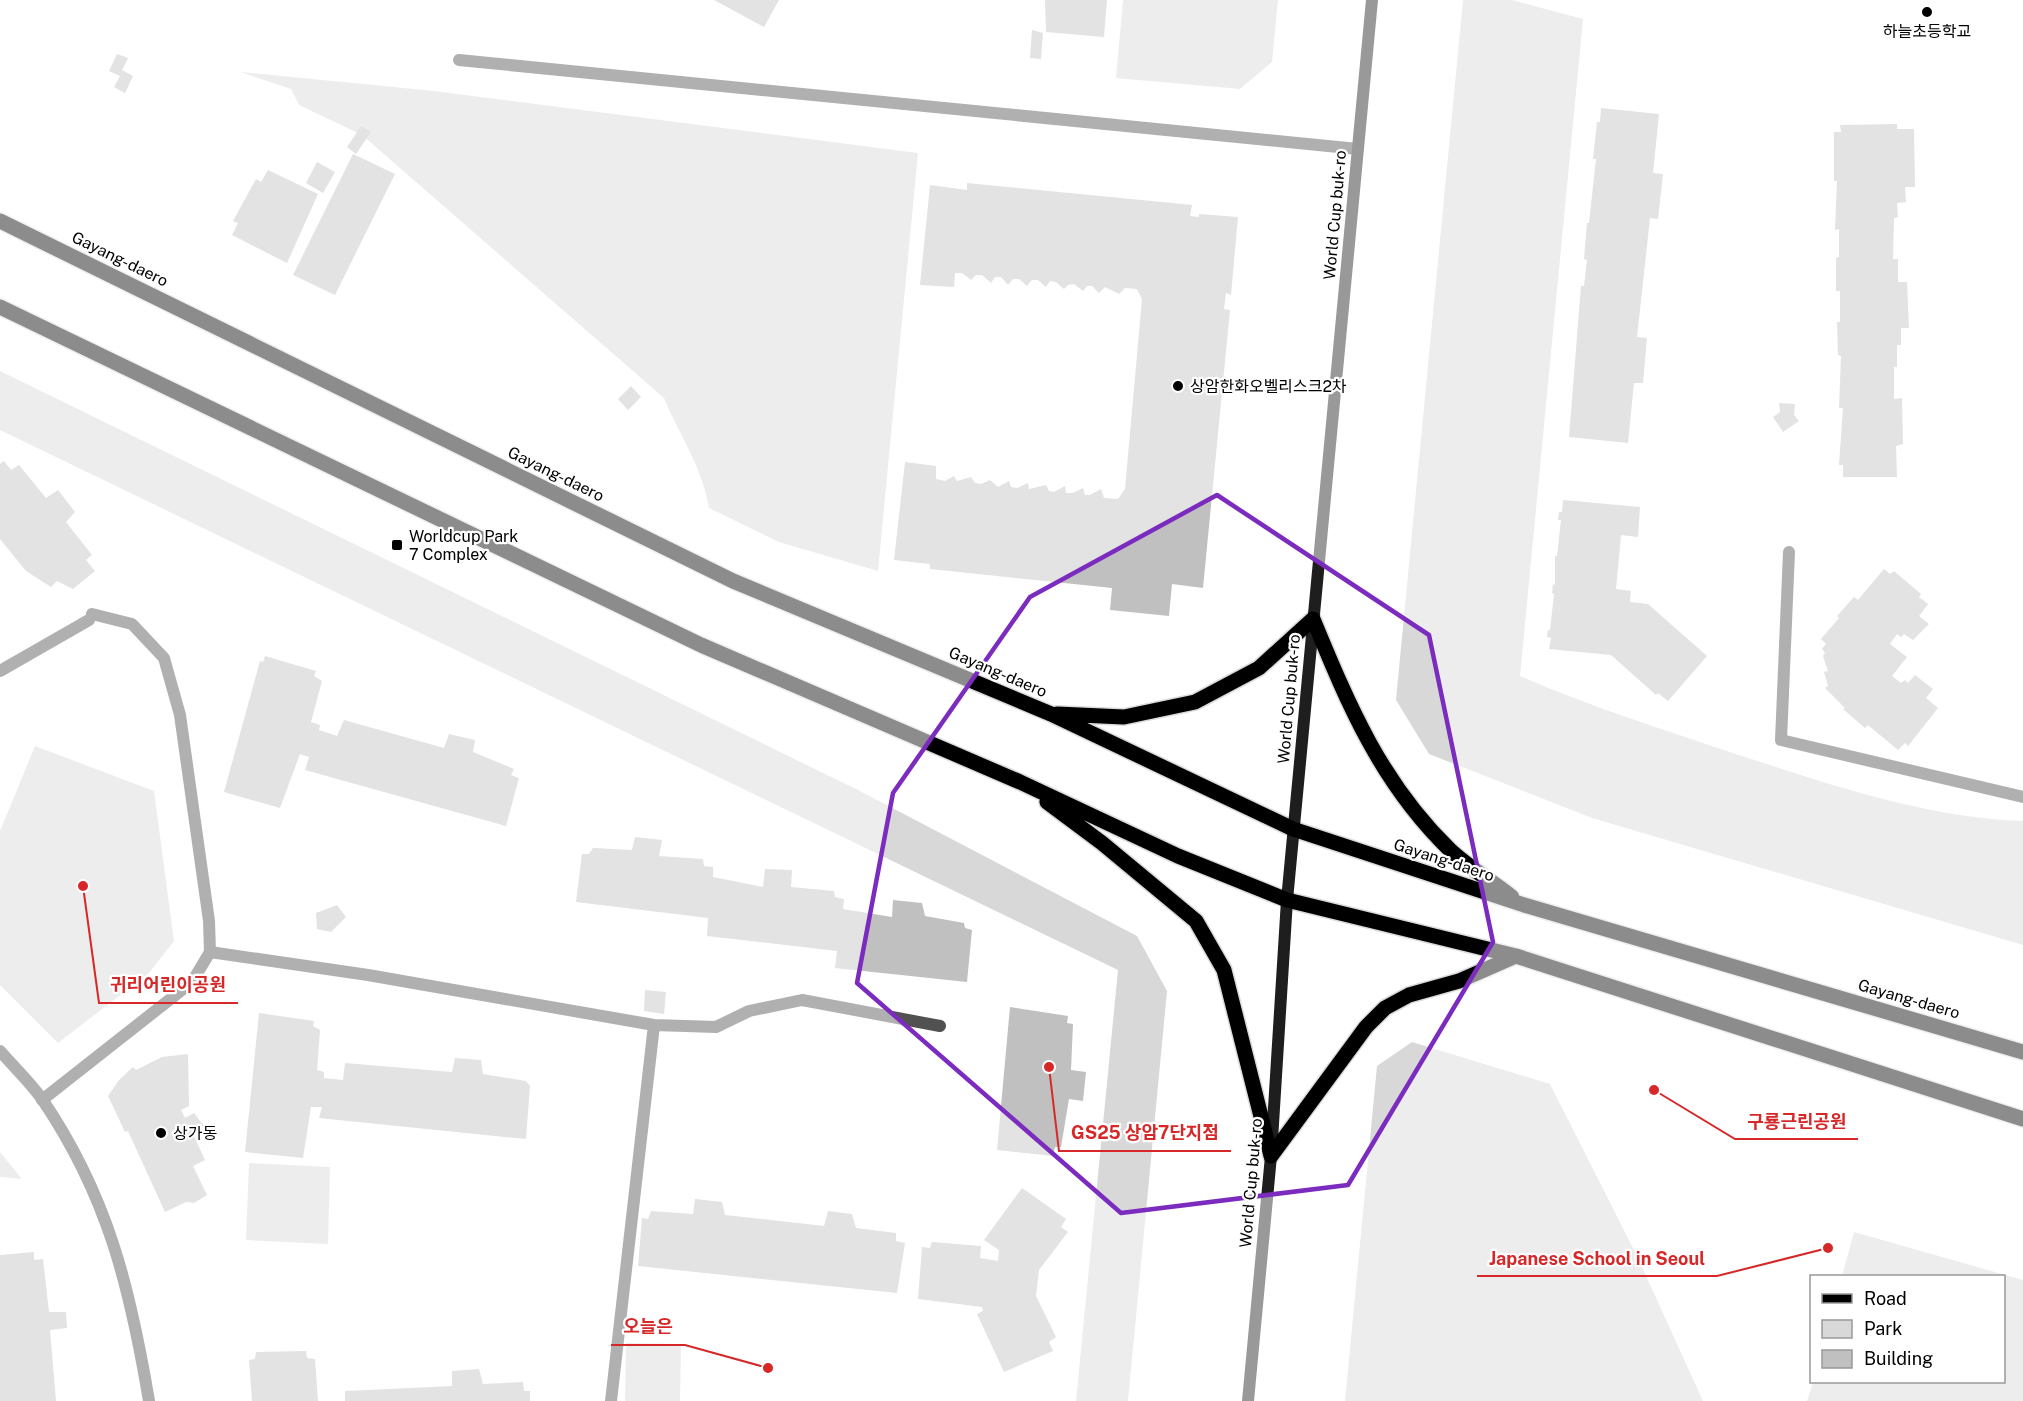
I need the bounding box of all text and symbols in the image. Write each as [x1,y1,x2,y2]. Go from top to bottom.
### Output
marker: 하늘초등학교 [1920,5,1934,19]
place label: 하늘초등학교 [1883,22,1971,41]
street label: World Cup buk-ro [1320,149,1350,281]
street label: Gayang-daero [69,227,171,291]
place label: 상암한화오벨리스크2차 [1190,377,1347,396]
marker: 상암한화오벨리스크2차 [1171,379,1185,393]
street label: Gayang-daero [505,442,607,506]
place label: Worldcup Park 7 Complex [409,527,518,564]
marker: Worldcup Park 7 Complex [390,538,404,552]
street label: World Cup buk-ro [1274,633,1304,765]
street label: Gayang-daero [946,643,1050,701]
street label: Gayang-daero [1391,835,1497,885]
callout: 귀리어린이공원 [99,967,238,1003]
text: 귀리어린이공원 [110,974,226,995]
street label: Gayang-daero [1856,975,1962,1023]
callout: 구룡근린공원 [1735,1103,1858,1139]
text: 구룡근린공원 [1747,1111,1847,1132]
callout: GS25 상암7단지점 [1059,1115,1231,1151]
street label: World Cup buk-ro [1236,1117,1266,1249]
text: GS25 상암7단지점 [1071,1122,1219,1143]
place label: 상가동 [173,1124,217,1143]
marker: 상가동 [154,1126,168,1140]
callout: Japanese School in Seoul [1477,1240,1717,1276]
text: Japanese School in Seoul [1489,1248,1705,1269]
legend [1810,1275,2005,1383]
text: Road [1864,1288,1907,1309]
callout: 오늘은 [611,1309,685,1345]
text: 오늘은 [623,1316,673,1337]
text: Park [1864,1318,1902,1339]
text: Building [1864,1348,1933,1369]

